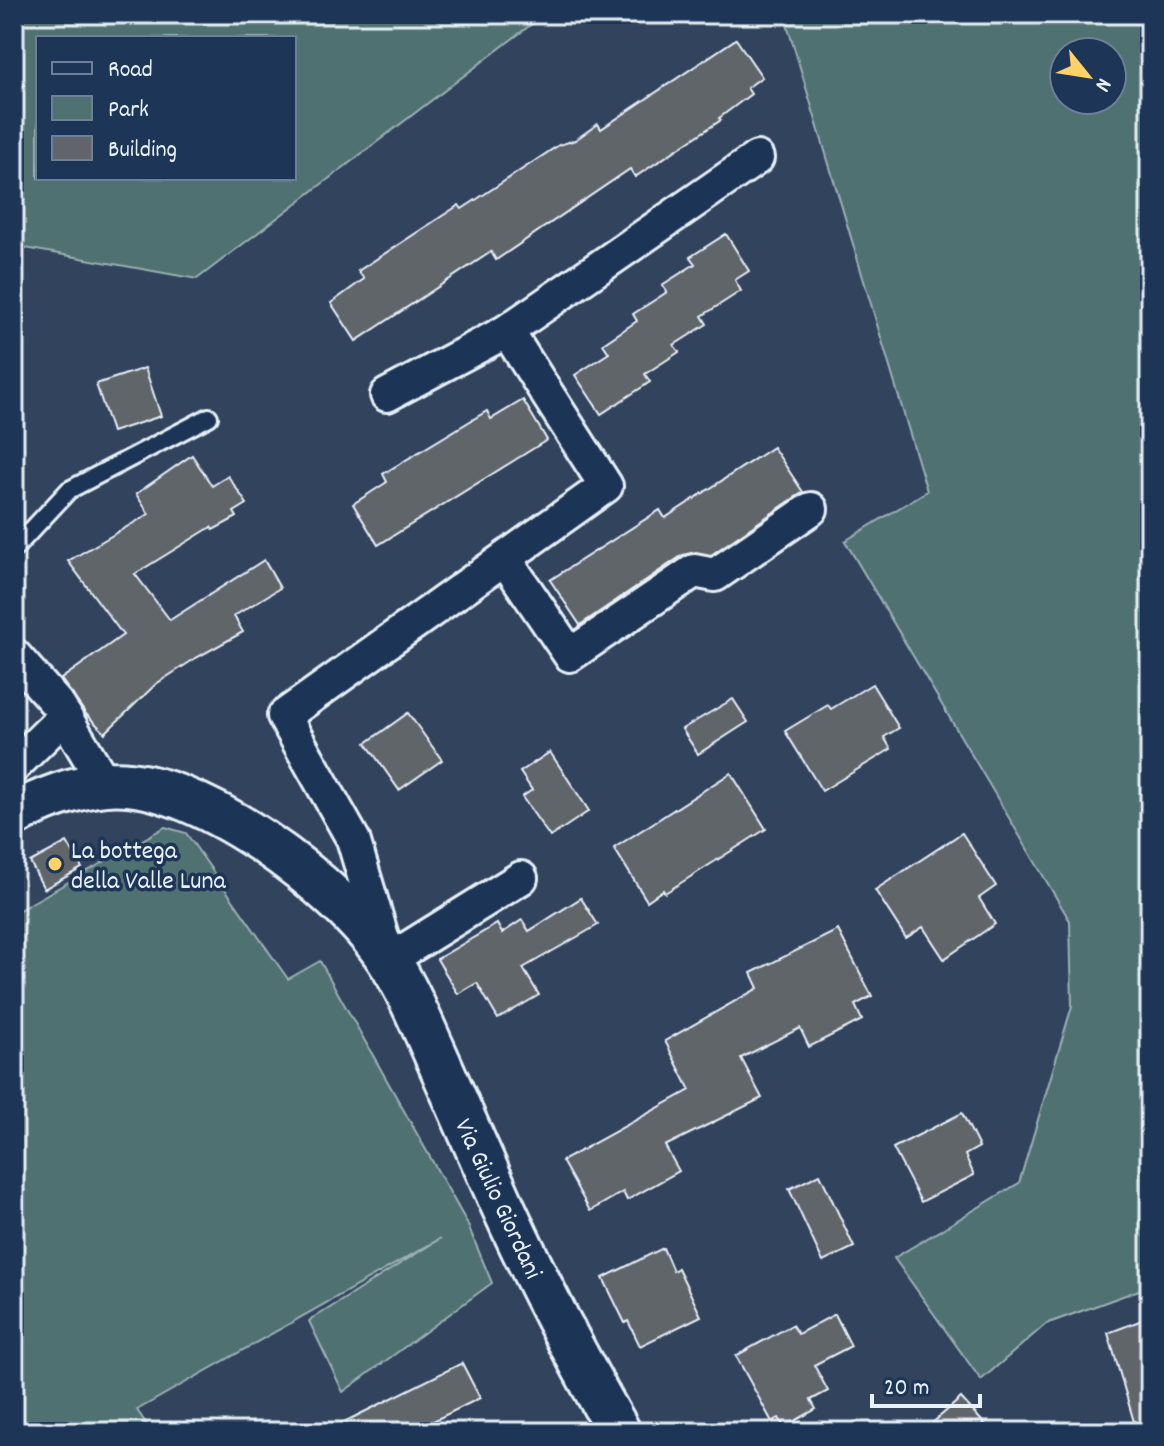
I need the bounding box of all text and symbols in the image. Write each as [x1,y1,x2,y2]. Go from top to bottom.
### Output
legend [36,36,296,180]
north arrow [1048,36,1128,116]
text: Road [108,54,153,88]
text: N [1086,72,1118,97]
text: Park [108,94,149,128]
text: Building [108,134,177,168]
place label: La bottega della Valle Luna [71,834,226,901]
marker: La bottega della Valle Luna [46,855,64,873]
street label: Via Giulio Giordani [443,1113,550,1286]
scale bar [872,1358,980,1408]
text: 20 m [884,1372,930,1406]

